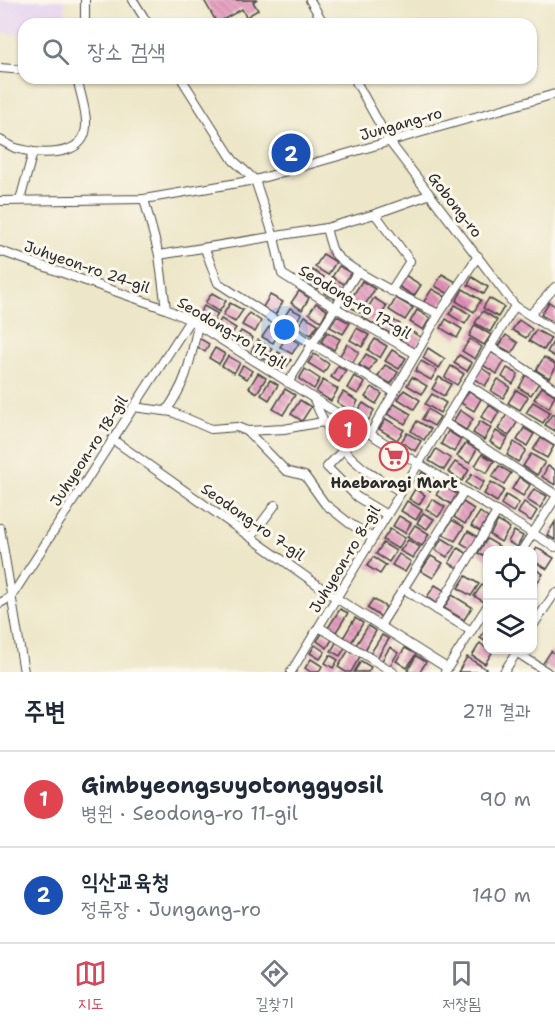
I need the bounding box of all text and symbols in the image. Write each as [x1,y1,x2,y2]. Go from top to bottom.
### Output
search box [18,18,537,84]
icon: search [39,35,72,68]
text: 장소 검색 [87,37,165,66]
street label: Jungang-ro [358,103,444,145]
pin: 2 [272,130,310,176]
street label: Gobong-ro [423,168,487,242]
street label: Juhyeon-ro 24-gil [21,236,153,298]
street label: Seodong-ro 17-gil [295,260,415,344]
street label: Seodong-ro 11-gil [174,292,291,374]
your location [270,315,299,344]
street label: Juhyeon-ro 18-gil [46,391,133,510]
pin: 1 [328,406,368,452]
supermarket icon: Haebaragi Mart [378,440,410,472]
place label: Haebaragi Mart [330,473,458,493]
street label: Seodong-ro 7-gil [197,479,309,566]
street label: Juhyeon-ro 8-gil [305,501,385,617]
map controls [483,546,537,654]
button: locate [483,546,537,600]
button: layers [483,600,537,654]
text: 주변 [24,693,66,728]
text: 2개 결과 [462,698,531,724]
text: Gimbyeongsuyotonggyosil [81,771,383,800]
text: 1 [39,786,48,812]
text: 90 m [479,786,531,812]
text: 병원 · Seodong-ro 11-gil [81,800,298,826]
text: 익산교육청 [81,867,170,896]
text: 2 [37,882,51,908]
text: 140 m [472,882,531,908]
text: 정류장 · Jungang-ro [81,896,261,922]
tab: 지도 [74,957,107,1014]
tab: 길찾기 [255,957,294,1014]
tab: 저장됨 [442,957,481,1014]

